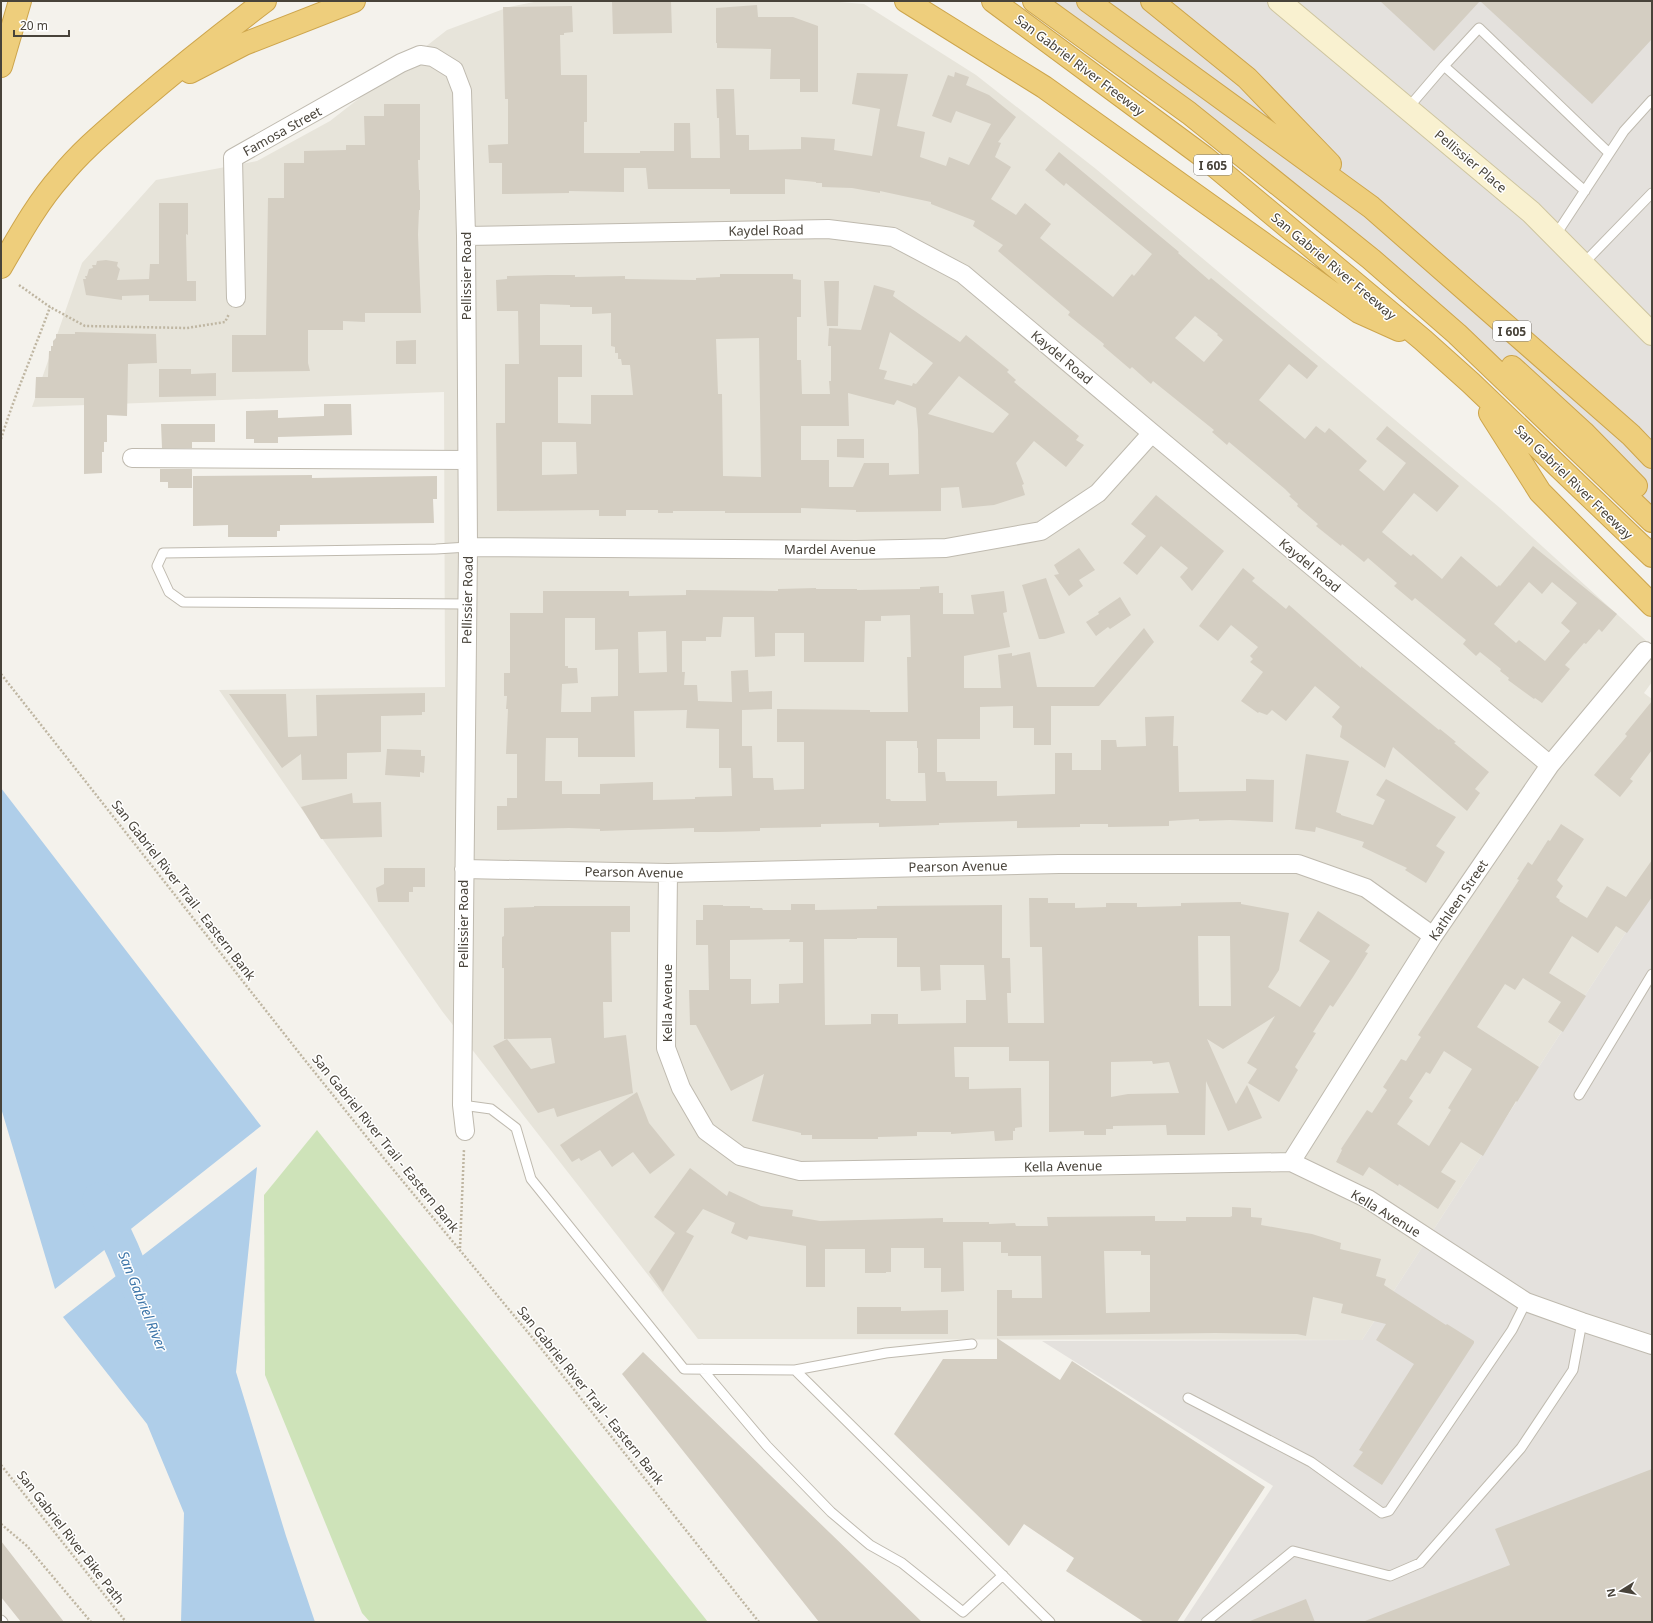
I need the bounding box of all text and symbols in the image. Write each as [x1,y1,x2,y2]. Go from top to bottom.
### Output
street label: San Gabriel River Freeway [1012,10,1149,120]
scale bar [14,12,69,38]
text: 20 m [20,17,48,34]
street label: Famosa Street [239,102,325,160]
street label: Pellissier Place [1431,125,1511,197]
road number: I 605 [1194,155,1232,175]
street label: San Gabriel River Freeway [1268,208,1401,324]
street label: Kaydel Road [728,220,804,240]
street label: Pellissier Road [457,232,475,320]
road number: I 605 [1493,321,1531,341]
street label: Kaydel Road [1027,326,1097,388]
street label: San Gabriel River Freeway [1511,421,1637,544]
street label: Kaydel Road [1275,534,1345,596]
street label: Mardel Avenue [784,540,876,558]
street label: Pellissier Road [457,556,477,644]
street label: San Gabriel River Trail - Eastern Bank [108,796,260,984]
street label: Pearson Avenue [908,856,1008,876]
street label: Kathleen Street [1424,856,1492,944]
street label: Pearson Avenue [584,862,684,882]
street label: Pellissier Road [454,880,472,968]
street label: Kella Avenue [658,964,676,1042]
street label: San Gabriel River Trail - Eastern Bank [308,1050,464,1236]
street label: Kella Avenue [1024,1156,1102,1176]
street label: Kella Avenue [1348,1185,1424,1241]
water label: San Gabriel River [114,1248,172,1354]
street label: San Gabriel River Trail - Eastern Bank [513,1302,669,1488]
street label: San Gabriel River Bike Path [13,1467,129,1607]
north arrow [1601,1571,1641,1611]
text: N [1602,1587,1619,1599]

